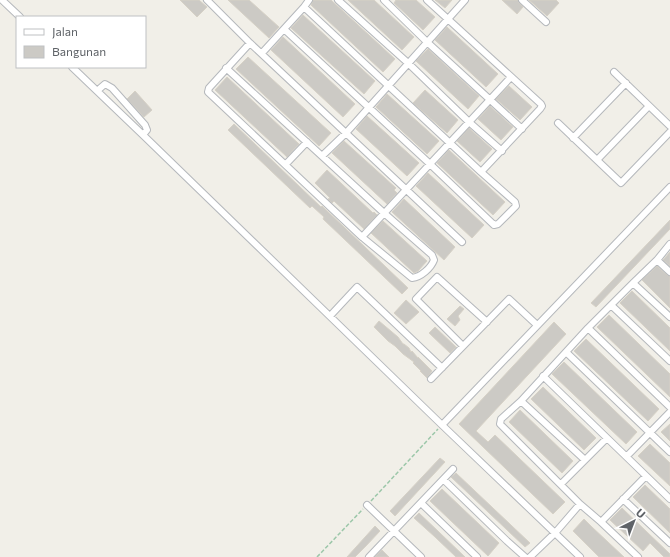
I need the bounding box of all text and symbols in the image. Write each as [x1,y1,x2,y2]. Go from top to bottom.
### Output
legend [16,16,146,68]
text: Jalan [52,24,78,39]
text: Bangunan [52,44,106,58]
north arrow [614,501,654,541]
text: U [634,506,648,521]

